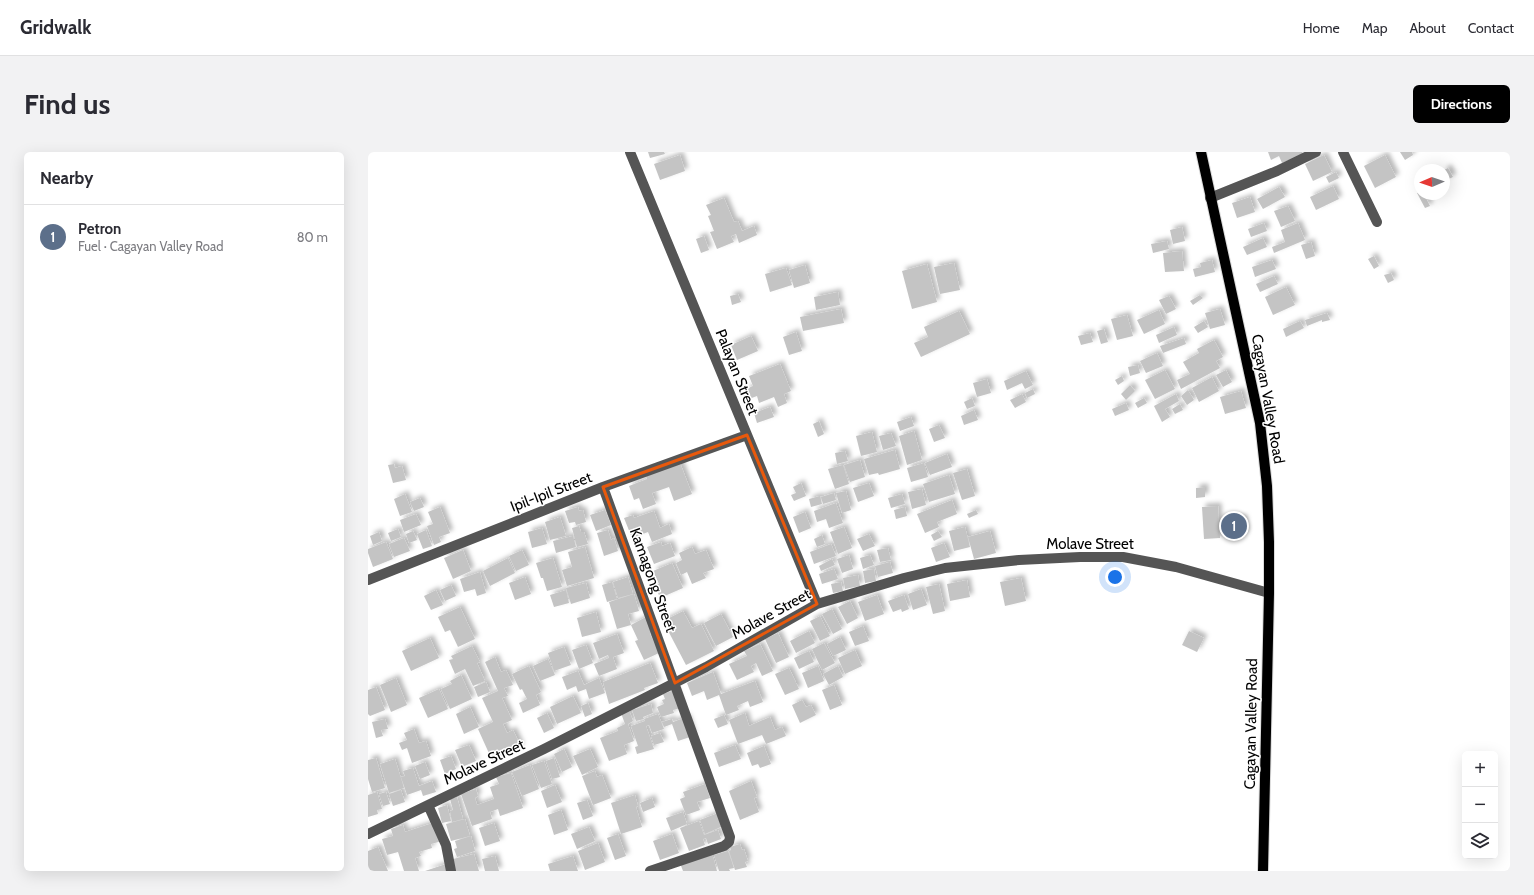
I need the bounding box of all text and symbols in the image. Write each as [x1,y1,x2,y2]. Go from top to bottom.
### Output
text: Gridwalk [20,16,92,39]
text: Home [1303,19,1340,37]
text: Map [1362,19,1387,37]
text: About [1409,19,1446,37]
text: Contact [1468,19,1514,37]
button: Directions [1413,85,1510,123]
text: Find us [24,87,110,121]
north arrow [1414,164,1450,200]
text: Nearby [40,168,93,188]
text: Petron [78,220,121,238]
text: 1 [51,229,55,245]
text: 80 m [297,229,328,245]
text: Fuel · Cagayan Valley Road [78,238,223,254]
street label: Palayan Street [712,326,762,418]
street label: Cagayan Valley Road [1248,333,1288,465]
street label: Ipil-Ipil Street [508,468,594,516]
pin: 1 [1221,511,1247,541]
street label: Kamagong Street [626,525,680,635]
street label: Molave Street [1046,535,1134,553]
your location [1105,567,1125,587]
street label: Molave Street [728,585,814,643]
street label: Cagayan Valley Road [1241,658,1261,790]
street label: Molave Street [441,735,527,789]
map controls [1462,751,1498,859]
button: + [1462,751,1498,787]
button: − [1462,787,1498,823]
button: layers [1462,823,1498,859]

